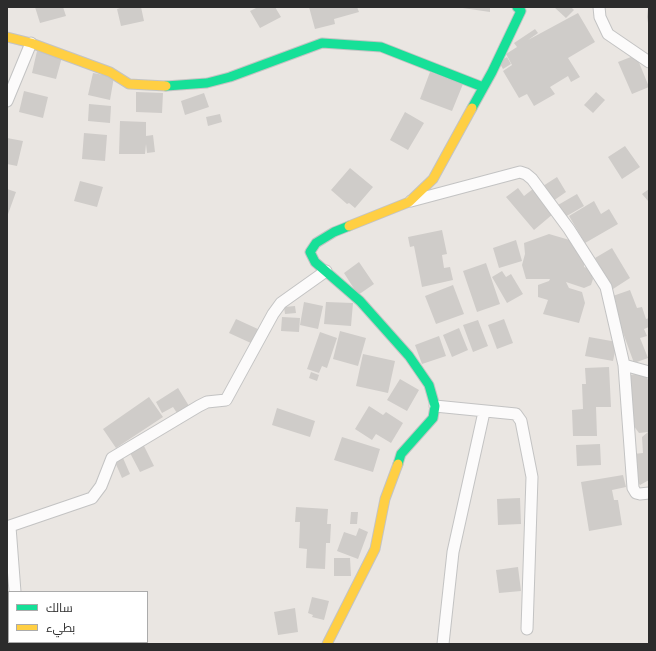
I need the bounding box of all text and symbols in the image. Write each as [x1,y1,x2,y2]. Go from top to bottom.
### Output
legend [8,591,148,643]
text: سالك [46,600,73,615]
text: بطيء [46,620,75,635]

